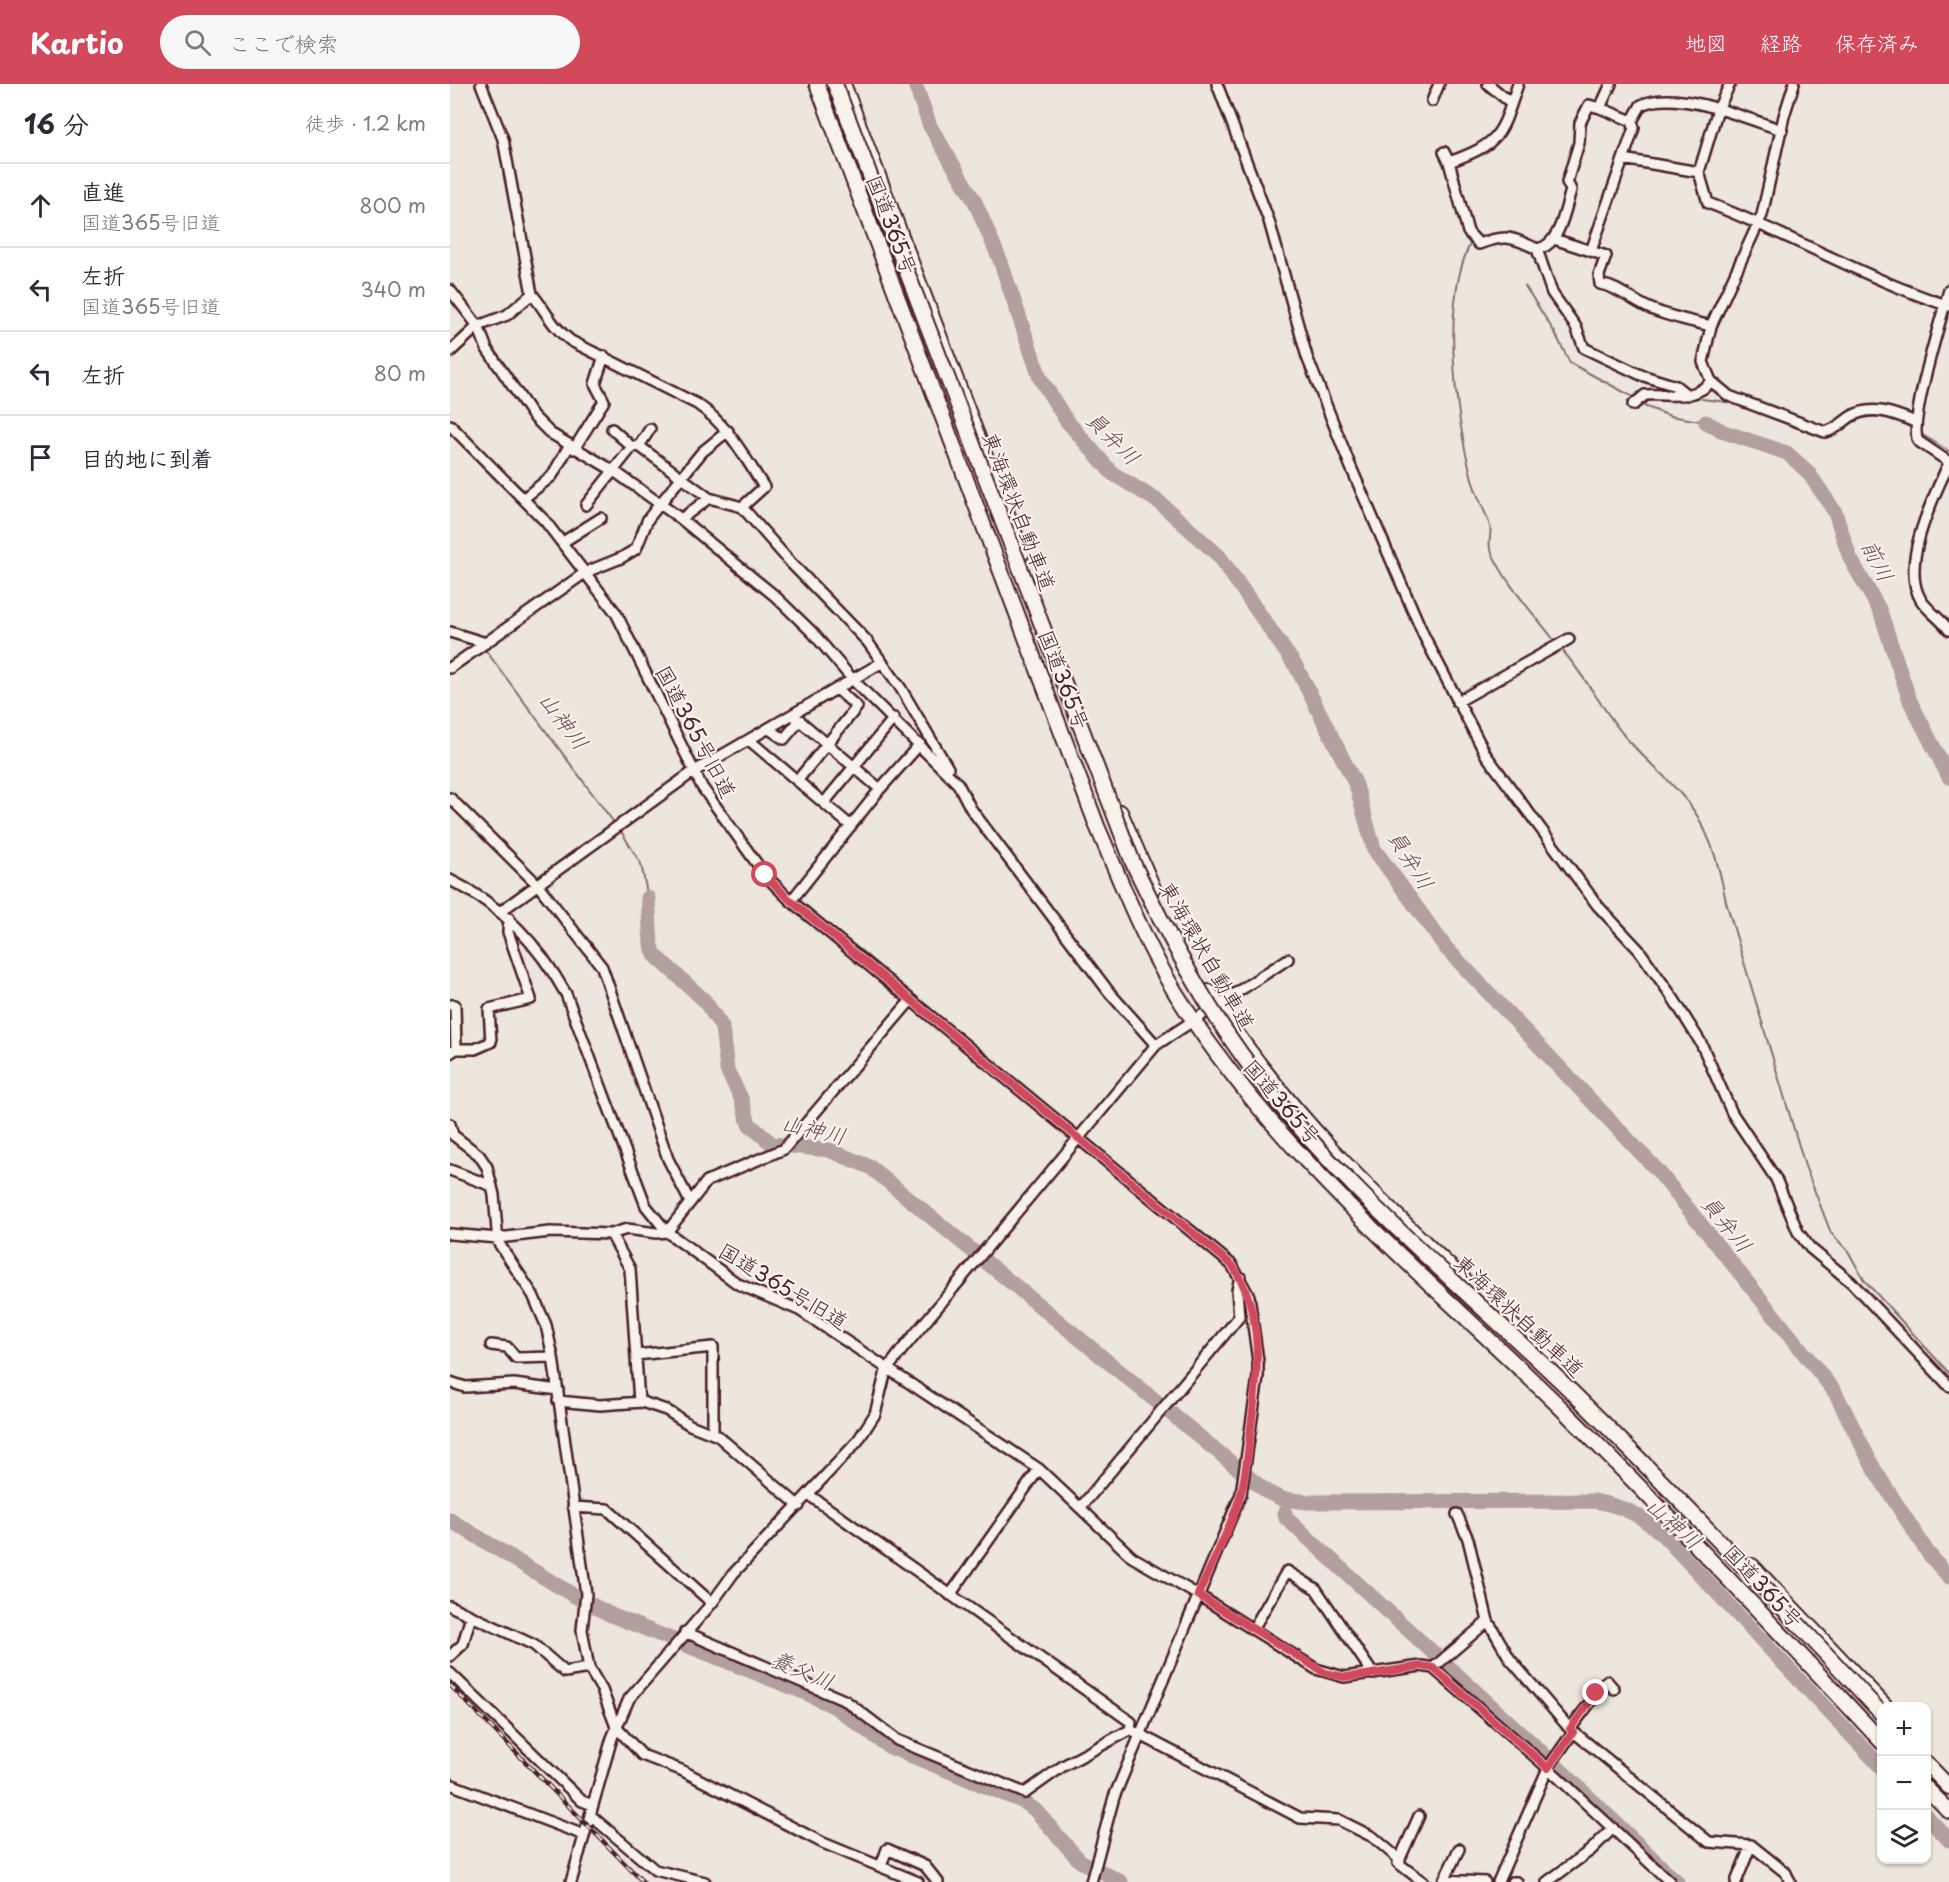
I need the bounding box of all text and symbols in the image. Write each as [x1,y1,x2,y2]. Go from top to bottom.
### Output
search box [160,15,580,69]
text: Kartio [30,21,124,64]
icon: search [181,26,214,59]
text: ここで検索 [229,26,339,59]
text: 地図 [1685,26,1727,58]
text: 経路 [1760,26,1802,58]
text: 保存済み [1835,26,1919,58]
text: 16 分 [24,104,89,143]
text: 徒歩 · 1.2 km [305,108,426,138]
street label: 国道365号 [859,169,927,279]
text: 直進 [81,174,125,207]
icon: ahead [24,189,57,222]
text: 800 m [359,190,426,220]
text: 国道365号旧道 [81,207,221,237]
text: 左折 [81,258,125,291]
icon: left [24,273,57,306]
text: 340 m [361,274,426,304]
text: 国道365号旧道 [81,291,221,321]
icon: left [24,357,57,390]
text: 左折 [81,357,125,390]
text: 80 m [374,358,426,388]
water label: 員弁川 [1079,402,1149,472]
street label: 東海環状自動車道 [975,427,1065,595]
icon: arrive [24,441,57,474]
text: 目的地に到着 [81,441,213,474]
water label: 前川 [1854,533,1904,587]
street label: 国道365号 [1031,624,1099,734]
street label: 国道365号旧道 [648,659,746,803]
water label: 山神川 [532,684,598,756]
water label: 員弁川 [1381,822,1443,896]
route start [751,861,777,887]
street label: 東海環状自動車道 [1152,874,1264,1036]
street label: 国道365号 [1237,1051,1329,1151]
water label: 山神川 [778,1104,850,1152]
water label: 員弁川 [1694,1187,1762,1259]
street label: 国道365号旧道 [713,1234,855,1336]
street label: 東海環状自動車道 [1448,1246,1592,1384]
water label: 山神川 [1639,1488,1711,1556]
street label: 国道365号 [1717,1536,1811,1634]
water label: 養父川 [766,1641,840,1697]
route end [1582,1679,1608,1705]
map controls [1877,1702,1931,1864]
button: + [1877,1702,1931,1756]
button: − [1877,1756,1931,1810]
button: layers [1877,1810,1931,1864]

